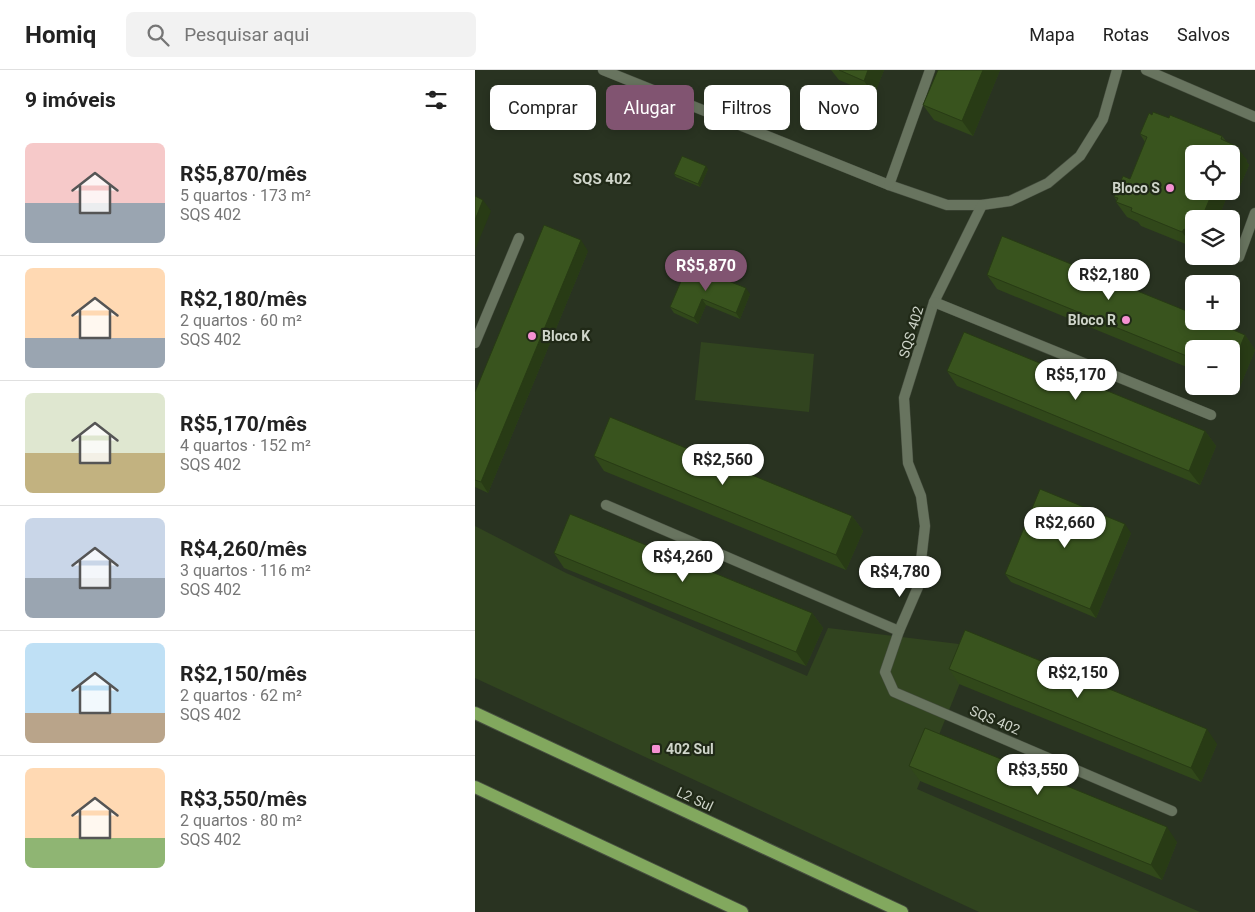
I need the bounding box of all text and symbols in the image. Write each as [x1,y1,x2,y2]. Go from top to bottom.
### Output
search box [126,12,476,57]
text: Homiq [25,21,96,49]
icon: search [144,21,172,49]
text: Pesquisar aqui [184,23,309,46]
text: Mapa [1029,24,1075,45]
text: Rotas [1103,24,1149,45]
text: Salvos [1177,24,1230,45]
chip: Comprar [490,85,596,130]
chip: Alugar [606,85,694,130]
chip: Filtros [704,85,790,130]
chip: Novo [800,85,877,130]
icon: filters [422,86,450,114]
text: 9 imóveis [25,88,116,112]
map controls [1185,145,1240,395]
button: locate [1185,145,1240,200]
text: R$5,870/mês [180,162,307,186]
icon: home [65,163,125,223]
district label: SQS 402 [573,170,632,188]
place label: Bloco S [1112,180,1160,196]
marker: Bloco S [1164,182,1176,194]
text: 5 quartos · 173 m² [180,186,311,205]
text: SQS 402 [180,205,241,224]
button: layers [1185,210,1240,265]
pin: R$5,870 [660,250,752,292]
text: R$5,870 [676,256,736,275]
pin: R$2,180 [1063,258,1155,301]
text: R$2,180 [1079,265,1139,284]
button: + [1185,275,1240,330]
text: R$2,180/mês [180,287,307,311]
icon: home [65,288,125,348]
street label: SQS 402 [896,304,926,360]
text: 2 quartos · 60 m² [180,311,302,330]
place label: Bloco R [1068,312,1116,328]
marker: Bloco R [1120,314,1132,326]
place label: Bloco K [542,328,590,344]
text: SQS 402 [180,330,241,349]
marker: Bloco K [526,330,538,342]
button: − [1185,340,1240,395]
pin: R$5,170 [1030,358,1122,401]
text: R$5,170 [1046,365,1106,384]
text: R$5,170/mês [180,412,307,436]
icon: home [65,413,125,473]
text: 4 quartos · 152 m² [180,436,311,455]
pin: R$2,560 [677,444,769,486]
text: R$2,560 [693,450,753,469]
text: SQS 402 [180,455,241,474]
pin: R$2,660 [1019,506,1111,549]
text: R$2,660 [1035,513,1095,532]
text: R$4,260/mês [180,537,307,561]
icon: home [65,538,125,598]
pin: R$4,260 [637,540,729,583]
text: R$4,260 [653,547,713,566]
pin: R$4,780 [854,556,946,598]
text: 3 quartos · 116 m² [180,561,311,580]
text: R$4,780 [870,562,930,581]
text: SQS 402 [180,580,241,599]
pin: R$2,150 [1032,656,1124,699]
text: R$2,150/mês [180,662,307,686]
icon: home [65,663,125,723]
text: R$2,150 [1048,663,1108,682]
text: 2 quartos · 62 m² [180,686,302,705]
street label: SQS 402 [967,702,1023,738]
text: SQS 402 [180,705,241,724]
place label: 402 Sul [666,741,714,757]
marker: 402 Sul [650,743,662,755]
pin: R$3,550 [992,754,1084,796]
text: R$3,550 [1008,760,1068,779]
street label: L2 Sul [674,784,716,814]
text: R$3,550/mês [180,787,307,811]
icon: home [65,788,125,848]
text: 2 quartos · 80 m² [180,811,302,830]
text: SQS 402 [180,830,241,849]

